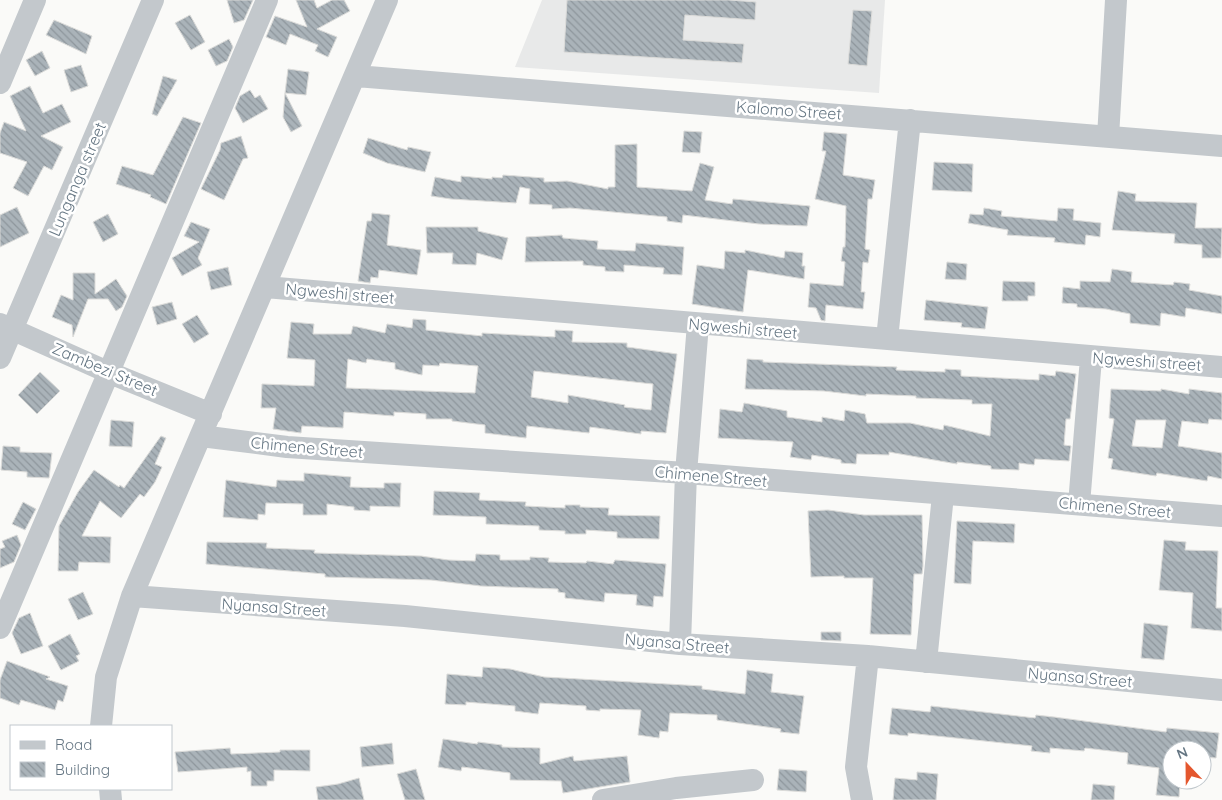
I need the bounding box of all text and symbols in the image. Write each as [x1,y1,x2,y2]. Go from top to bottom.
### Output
street label: Kalomo Street [735,96,843,124]
street label: Lunganga street [44,119,110,239]
street label: Ngweshi street [285,278,395,308]
street label: Ngweshi street [688,313,798,343]
street label: Zambezi Street [49,338,161,400]
street label: Ngweshi street [1092,347,1202,375]
street label: Chimene Street [250,432,364,462]
street label: Chimene Street [654,461,768,491]
street label: Chimene Street [1058,492,1172,522]
street label: Nyansa Street [221,593,327,621]
street label: Nyansa Street [624,628,730,658]
street label: Nyansa Street [1027,662,1133,692]
legend [10,725,172,790]
text: Road [55,735,92,754]
north arrow [1162,740,1212,790]
text: N [1174,743,1190,763]
text: Building [55,760,110,779]

